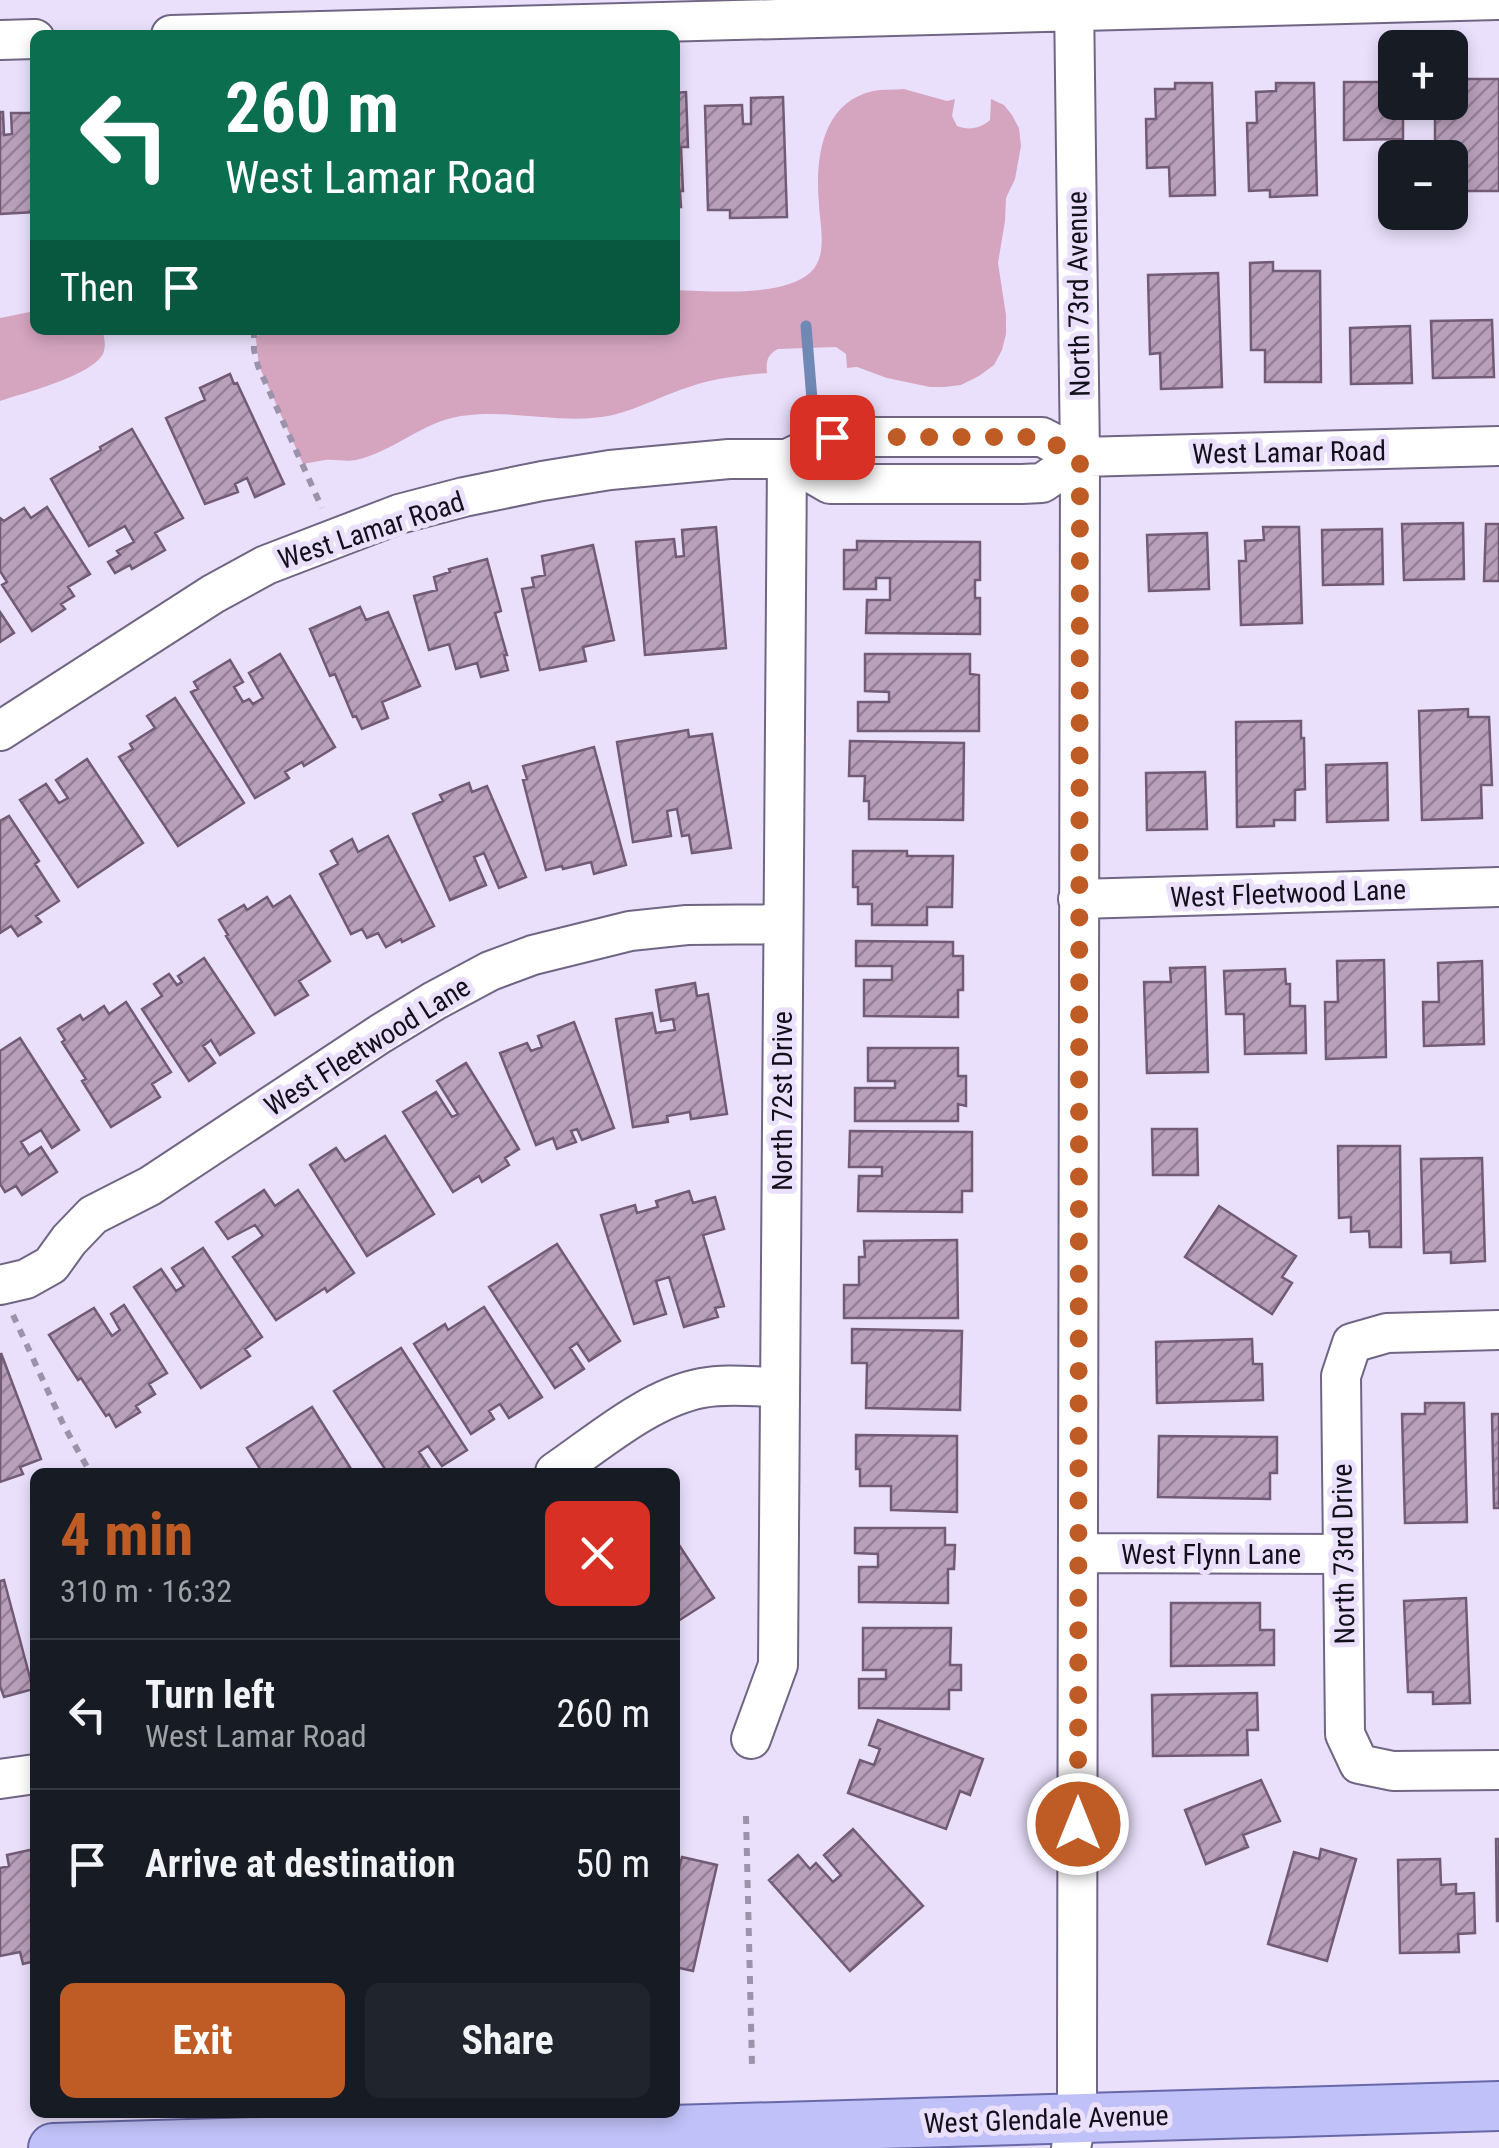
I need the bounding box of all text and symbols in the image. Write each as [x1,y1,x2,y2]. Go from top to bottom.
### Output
map controls [1378,30,1468,230]
button: + [1378,30,1468,120]
text: 260 m [225,67,399,149]
icon: left [60,70,190,200]
button: − [1378,140,1468,230]
text: West Lamar Road [225,151,537,204]
street label: North 73rd Avenue [1060,191,1097,397]
icon: arrive [154,260,209,315]
text: Then [60,266,134,310]
pin [790,395,875,480]
icon: arrive [805,410,860,465]
street label: West Lamar Road [1192,434,1386,471]
street label: West Lamar Road [274,485,468,576]
street label: West Fleetwood Lane [1170,873,1407,914]
street label: West Fleetwood Lane [258,970,476,1123]
street label: North 72st Drive [766,1011,799,1191]
street label: North 73rd Drive [1325,1463,1362,1645]
text: 4 min [60,1499,193,1570]
button: close [545,1501,650,1606]
street label: West Flynn Lane [1121,1538,1301,1571]
text: 310 m · 16:32 [60,1572,232,1610]
text: Turn left [145,1673,275,1717]
icon: left [60,1687,115,1742]
text: 260 m [556,1692,650,1736]
text: West Lamar Road [145,1717,367,1755]
position arrow [1026,1772,1130,1876]
icon: arrive [60,1837,115,1892]
text: Arrive at destination [145,1842,455,1886]
text: 50 m [575,1842,650,1886]
button: Exit [60,1983,345,2098]
button: Share [365,1983,650,2098]
street label: West Glendale Avenue [923,2099,1169,2140]

